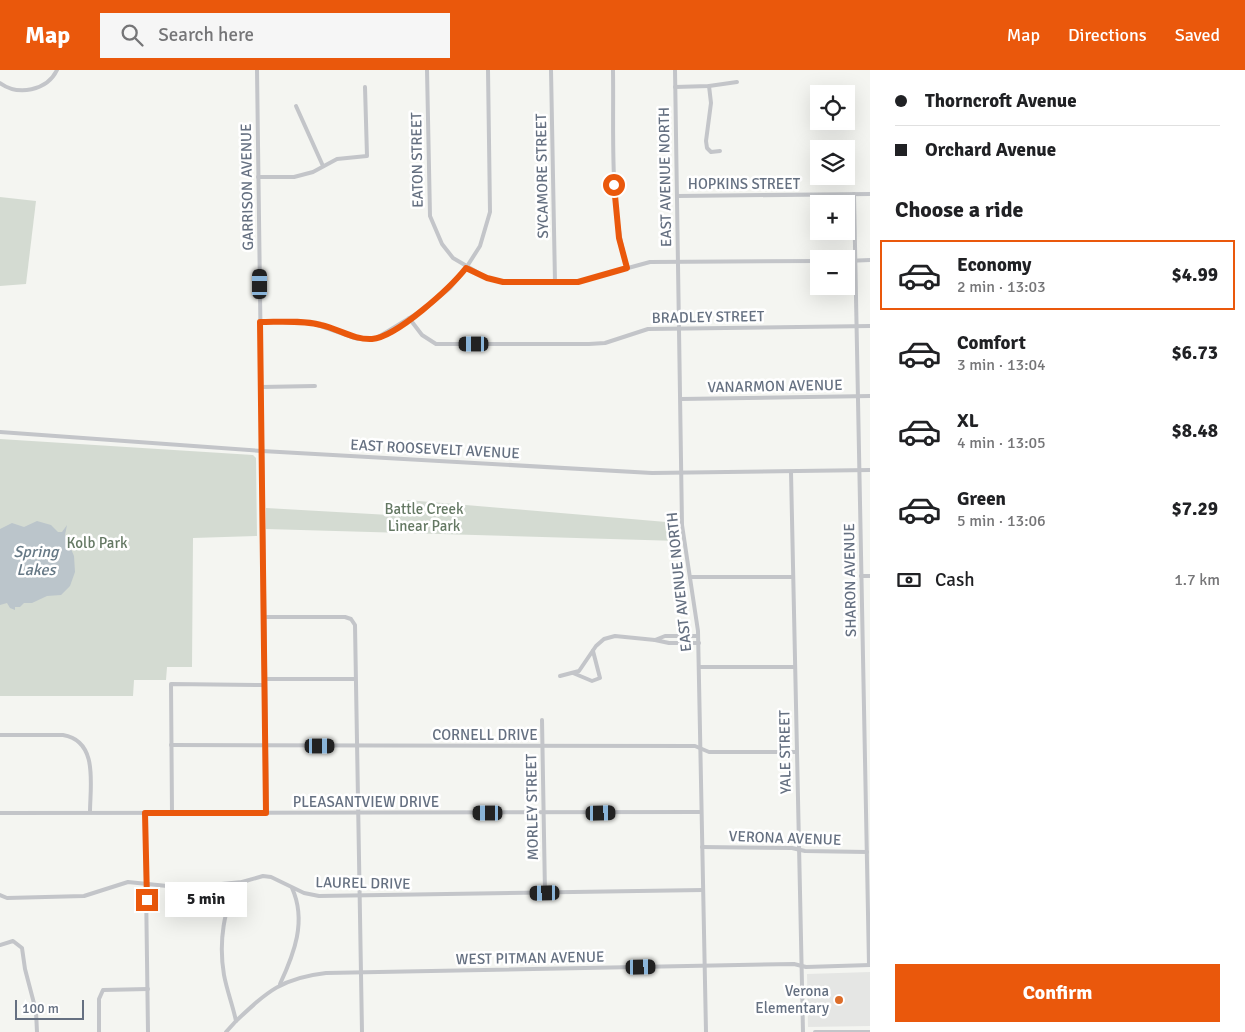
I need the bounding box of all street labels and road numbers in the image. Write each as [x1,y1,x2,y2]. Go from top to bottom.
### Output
street label: EAST AVENUE NORTH [655,107,675,247]
street label: EATON STREET [407,111,427,208]
street label: SYCAMORE STREET [532,113,552,239]
street label: GARRISON AVENUE [237,123,257,251]
street label: HOPKINS STREET [688,175,801,193]
street label: BRADLEY STREET [652,307,765,327]
street label: VANARMON AVENUE [707,376,843,396]
street label: EAST ROOSEVELT AVENUE [350,436,520,462]
street label: EAST AVENUE NORTH [663,511,695,653]
street label: SHARON AVENUE [840,523,860,637]
street label: YALE STREET [775,709,795,794]
street label: CORNELL DRIVE [432,726,538,744]
street label: MORLEY STREET [522,753,542,860]
street label: PLEASANTVIEW DRIVE [293,793,439,811]
street label: VERONA AVENUE [728,827,842,849]
street label: LAUREL DRIVE [315,873,411,893]
street label: WEST PITMAN AVENUE [455,948,605,968]

